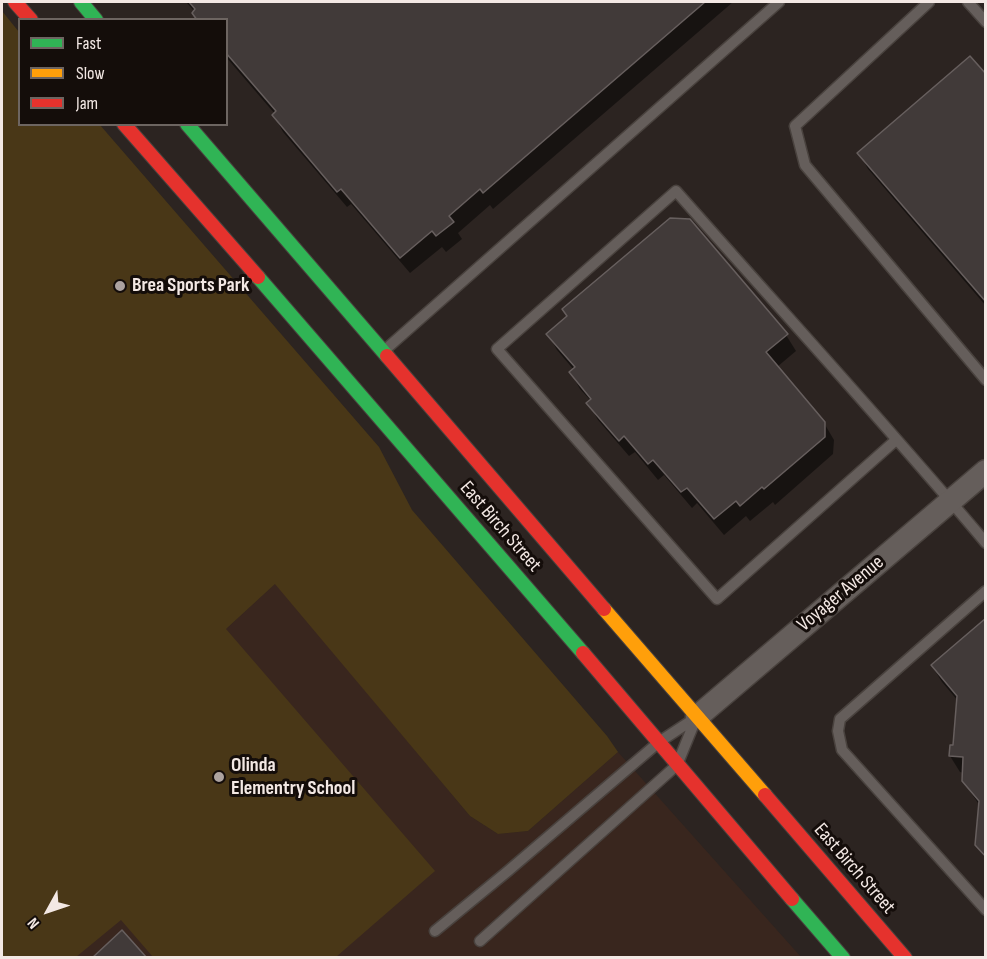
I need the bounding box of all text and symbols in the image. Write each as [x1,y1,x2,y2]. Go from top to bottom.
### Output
legend [18,18,228,126]
text: Fast [76,33,101,54]
text: Slow [76,63,105,84]
text: Jam [76,93,98,114]
place label: Brea Sports Park [132,274,249,298]
marker: Brea Sports Park [113,279,127,293]
street label: East Birch Street [454,477,546,577]
street label: Voyager Avenue [793,551,889,637]
place label: Olinda Elementry School [231,754,355,801]
marker: Olinda Elementry School [212,770,226,784]
street label: East Birch Street [808,819,900,919]
north arrow [18,881,78,941]
text: N [24,914,44,932]

